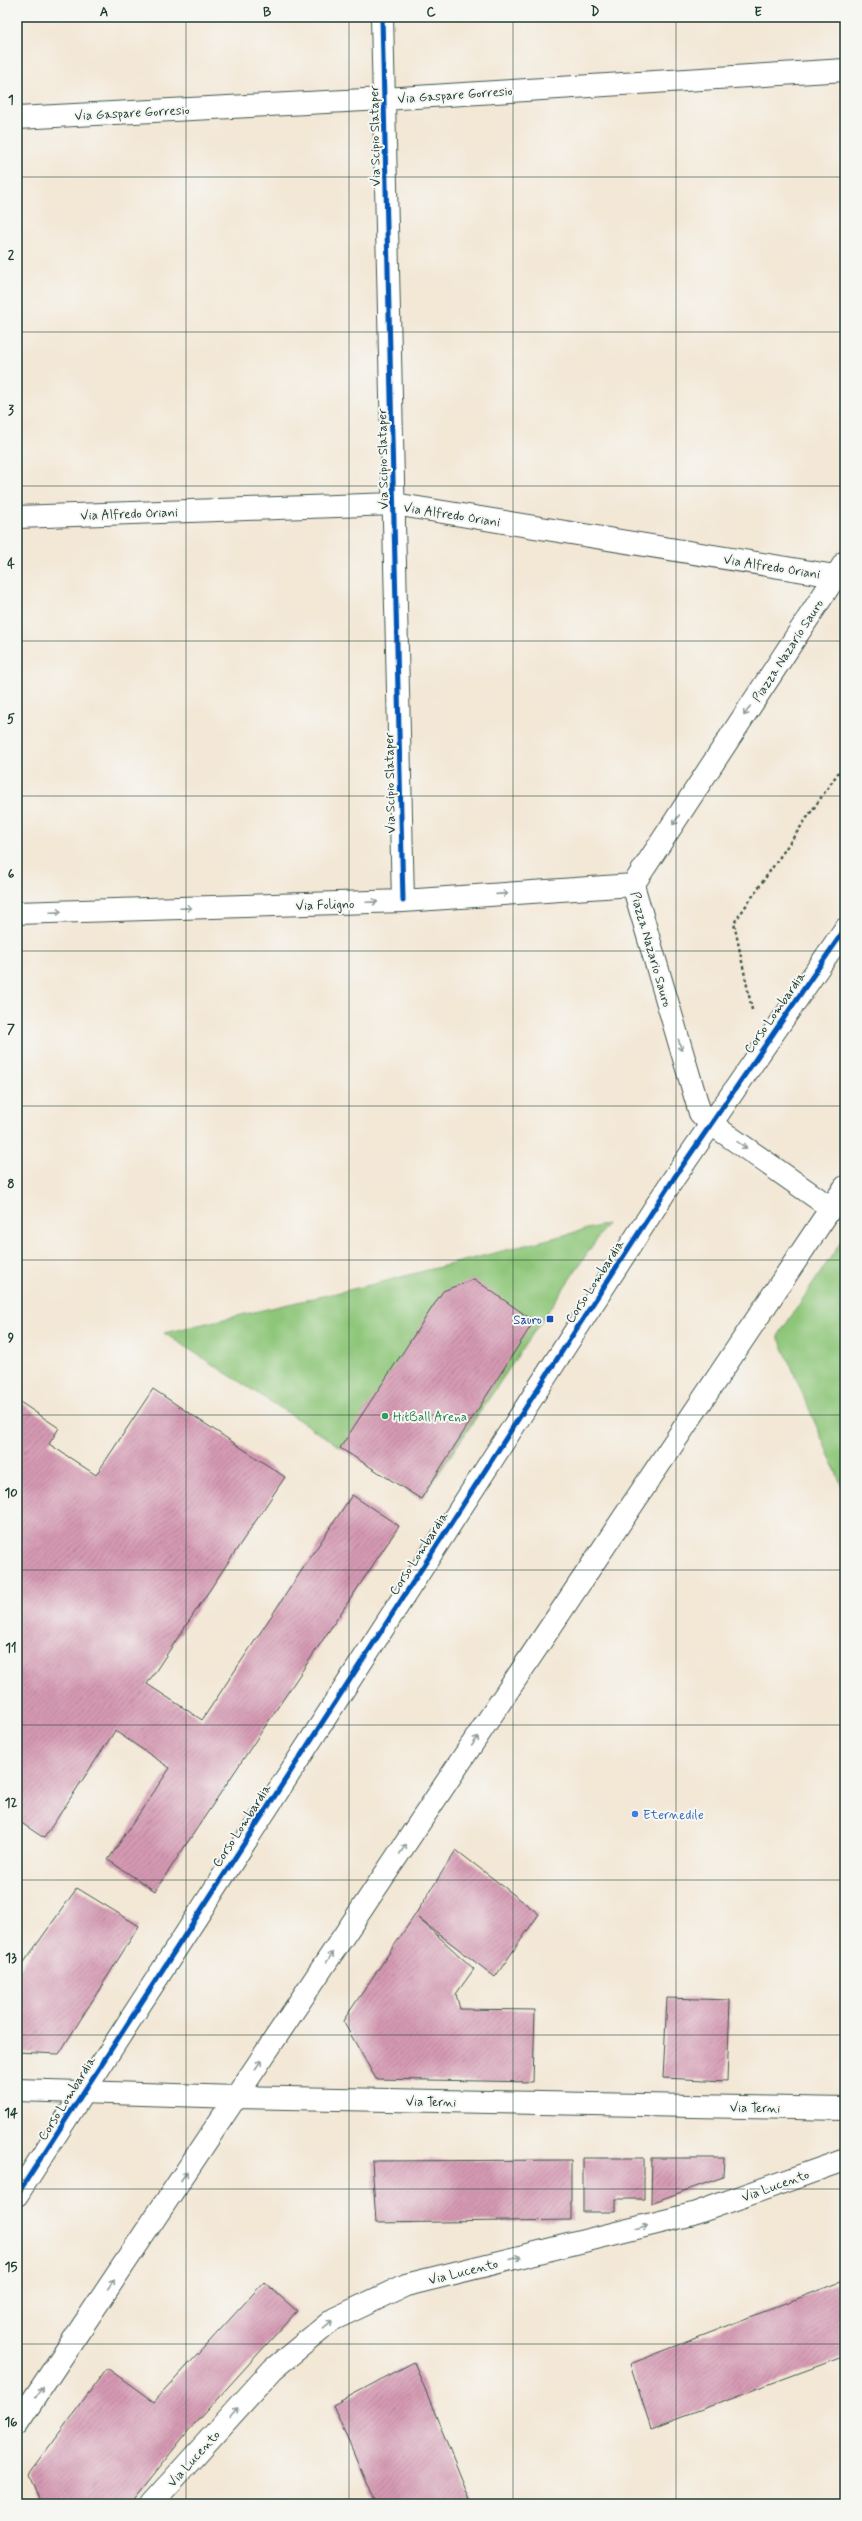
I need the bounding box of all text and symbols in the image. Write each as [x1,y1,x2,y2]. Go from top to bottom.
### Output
text: A [100,4,108,21]
text: B [263,4,272,21]
text: C [426,4,436,21]
text: D [591,4,600,21]
text: E [754,4,762,21]
street label: Via Gaspare Gorresio [397,83,513,108]
street label: Via Scipio Slataper [366,85,385,187]
text: 1 [8,92,14,109]
street label: Via Gaspare Gorresio [74,102,190,125]
text: 2 [8,247,15,264]
text: 3 [8,402,14,419]
street label: Via Scipio Slataper [374,408,393,510]
street label: Via Alfredo Oriani [402,499,501,532]
street label: Via Alfredo Oriani [80,504,178,525]
street label: Via Alfredo Oriani [722,551,821,584]
text: 4 [7,556,15,573]
street label: Piazza Nazario Sauro [749,596,828,705]
one-way arrow [743,705,751,716]
text: 5 [7,711,15,728]
street label: Via Scipio Slataper [381,732,400,834]
one-way arrow [671,814,679,826]
text: 6 [8,866,15,883]
street label: Piazza Nazario Sauro [626,890,675,1009]
one-way arrow [495,891,508,898]
street label: Via Foligno [295,896,355,915]
one-way arrow [365,899,378,906]
one-way arrow [179,904,192,912]
one-way arrow [49,908,62,916]
street label: Corso Lombardia [741,969,810,1057]
text: 7 [7,1021,15,1038]
one-way arrow [677,1038,684,1051]
one-way arrow [736,1141,747,1149]
text: 8 [7,1176,15,1193]
street label: Corso Lombardia [562,1237,629,1327]
place label: Sauro [513,1312,542,1329]
marker: Sauro [545,1314,555,1324]
text: 9 [8,1330,15,1347]
place label: HitBall Arena [393,1409,467,1426]
marker: HitBall Arena [380,1411,390,1421]
text: 10 [4,1485,18,1502]
street label: Corso Lombardia [386,1509,453,1599]
text: 11 [5,1640,17,1657]
one-way arrow [471,1736,479,1747]
street label: Corso Lombardia [209,1781,276,1871]
text: 12 [5,1795,17,1812]
place label: Eternedile [643,1807,704,1824]
marker: Eternedile [630,1809,640,1819]
one-way arrow [399,1843,407,1855]
text: 13 [5,1950,17,1967]
one-way arrow [326,1952,334,1963]
street label: Corso Lombardia [35,2053,100,2144]
one-way arrow [254,2060,262,2071]
street label: Via Terni [406,2094,456,2111]
street label: Via Terni [730,2100,780,2117]
text: 14 [4,2105,18,2122]
street label: Via Lucento [739,2166,812,2207]
one-way arrow [180,2171,188,2182]
one-way arrow [635,2223,648,2230]
one-way arrow [509,2254,522,2261]
street label: Via Lucento [427,2256,500,2289]
text: 15 [5,2259,17,2276]
one-way arrow [107,2279,115,2290]
one-way arrow [323,2319,333,2328]
one-way arrow [35,2387,43,2398]
one-way arrow [229,2408,238,2418]
text: 16 [4,2414,18,2431]
street label: Via Lucento [164,2427,224,2491]

